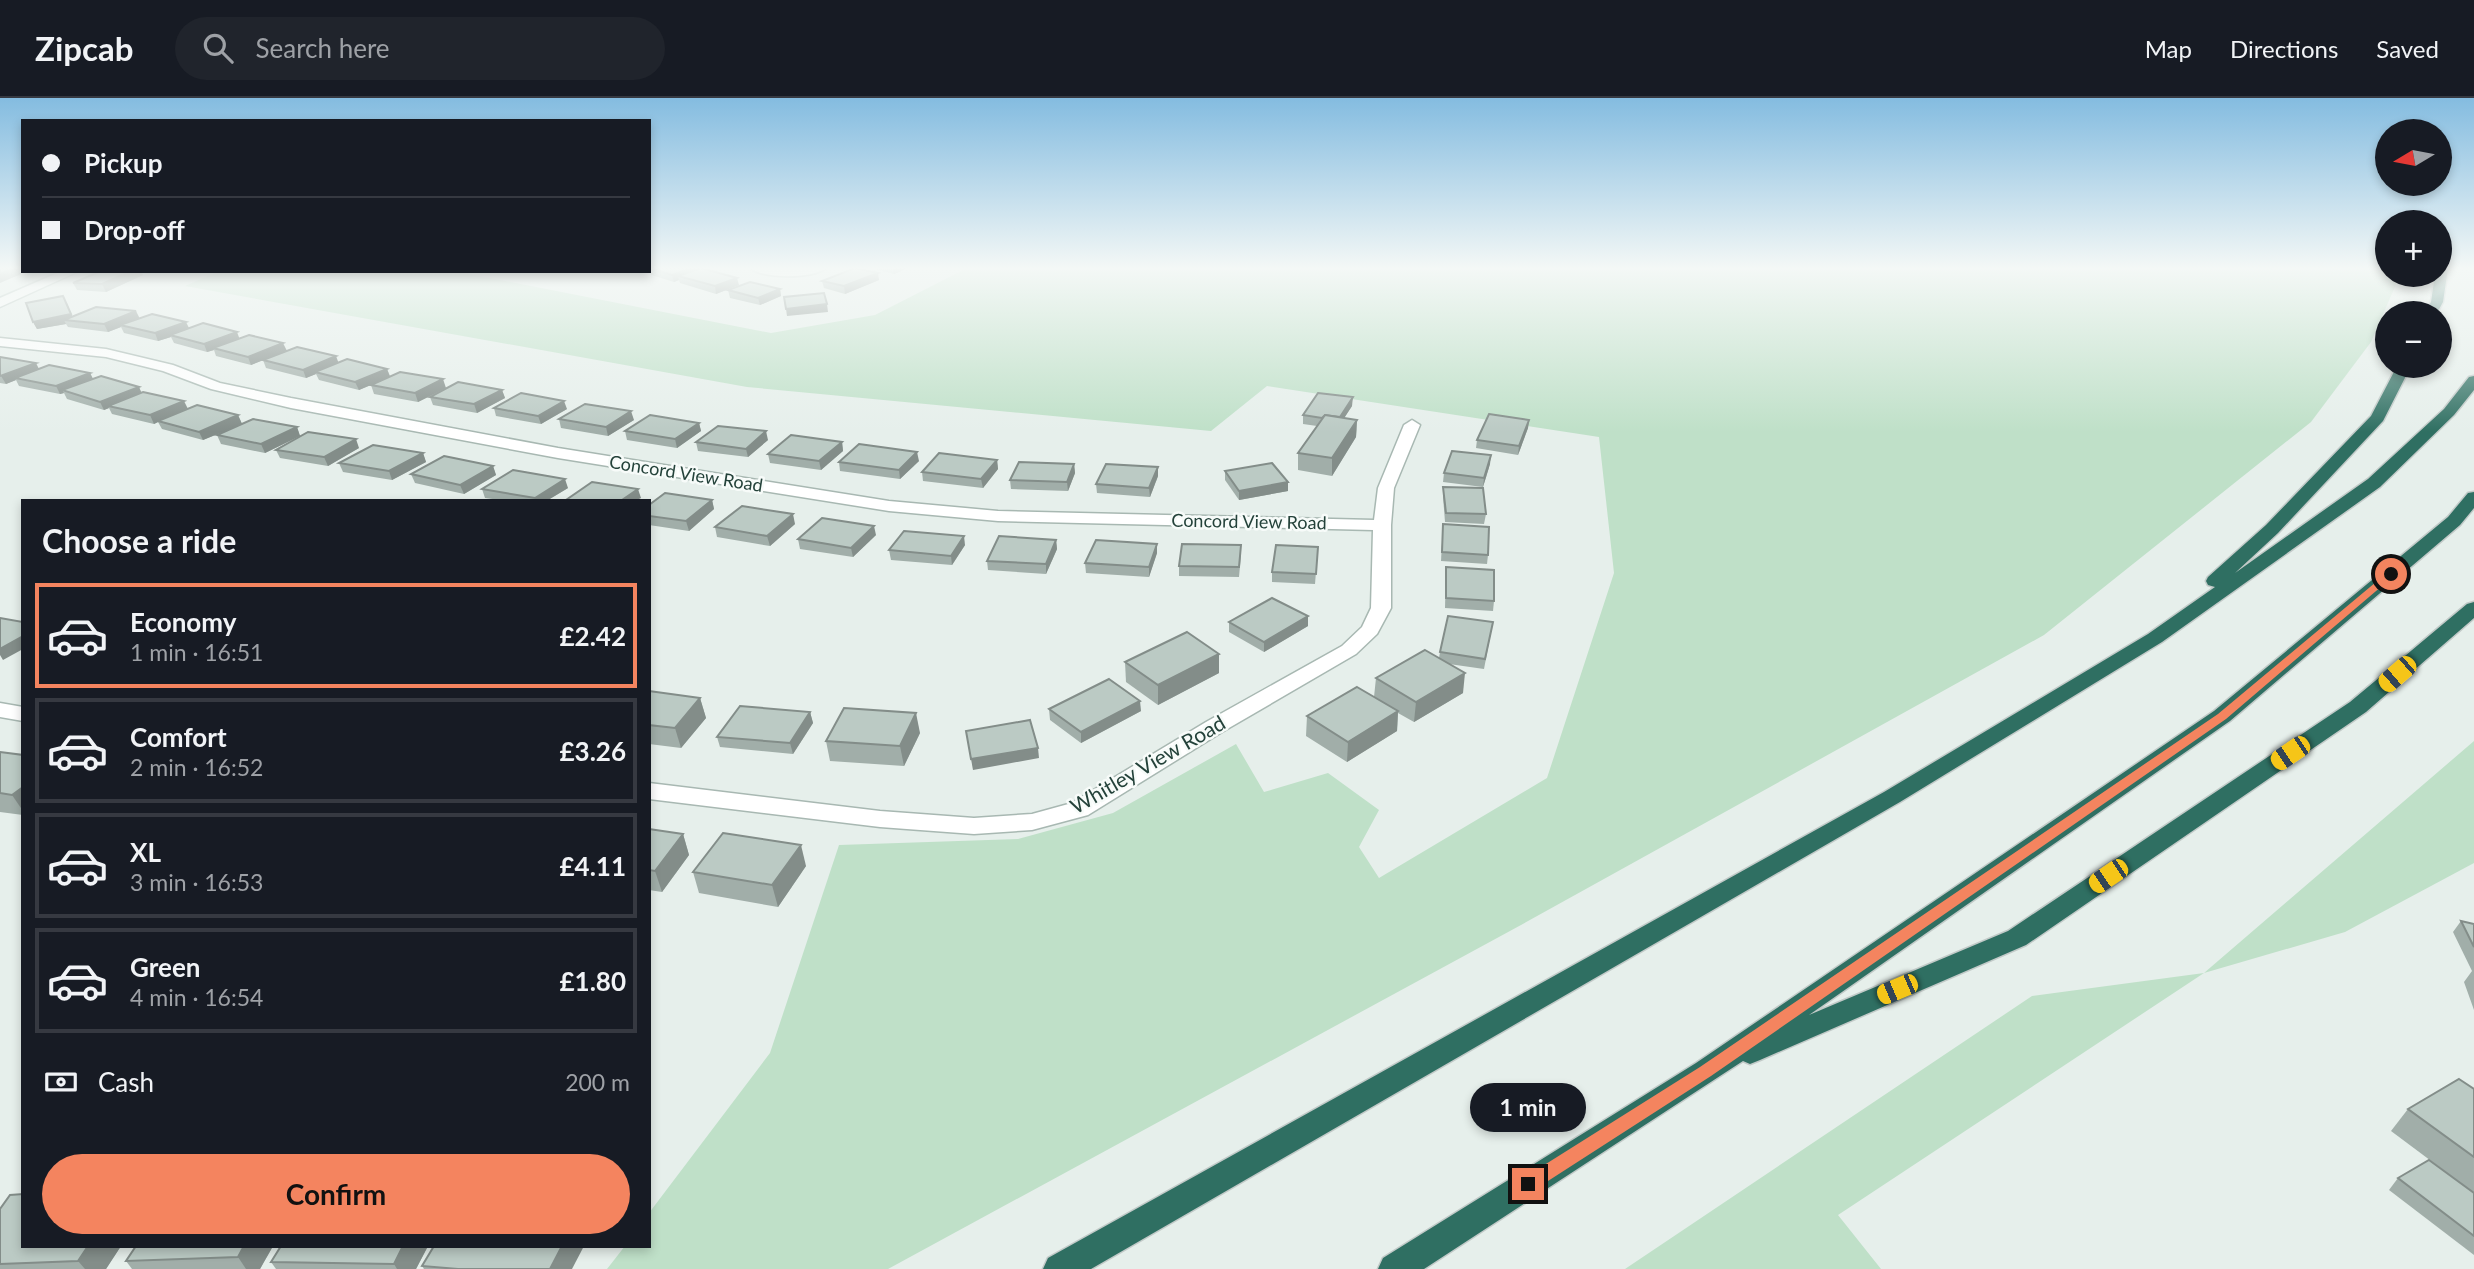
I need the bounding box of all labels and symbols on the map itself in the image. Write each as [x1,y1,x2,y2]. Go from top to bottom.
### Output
north arrow [2375,119,2452,196]
street label: Concord View Road [608,450,765,496]
street label: Concord View Road [1171,509,1327,533]
route start [2375,558,2407,590]
car [2375,652,2420,696]
street label: Whitley View Road [1065,709,1229,818]
car [2267,733,2314,773]
car [2085,856,2132,896]
car [1874,971,1921,1007]
callout: 1 min [1470,1082,1586,1132]
route end [1512,1168,1544,1200]

